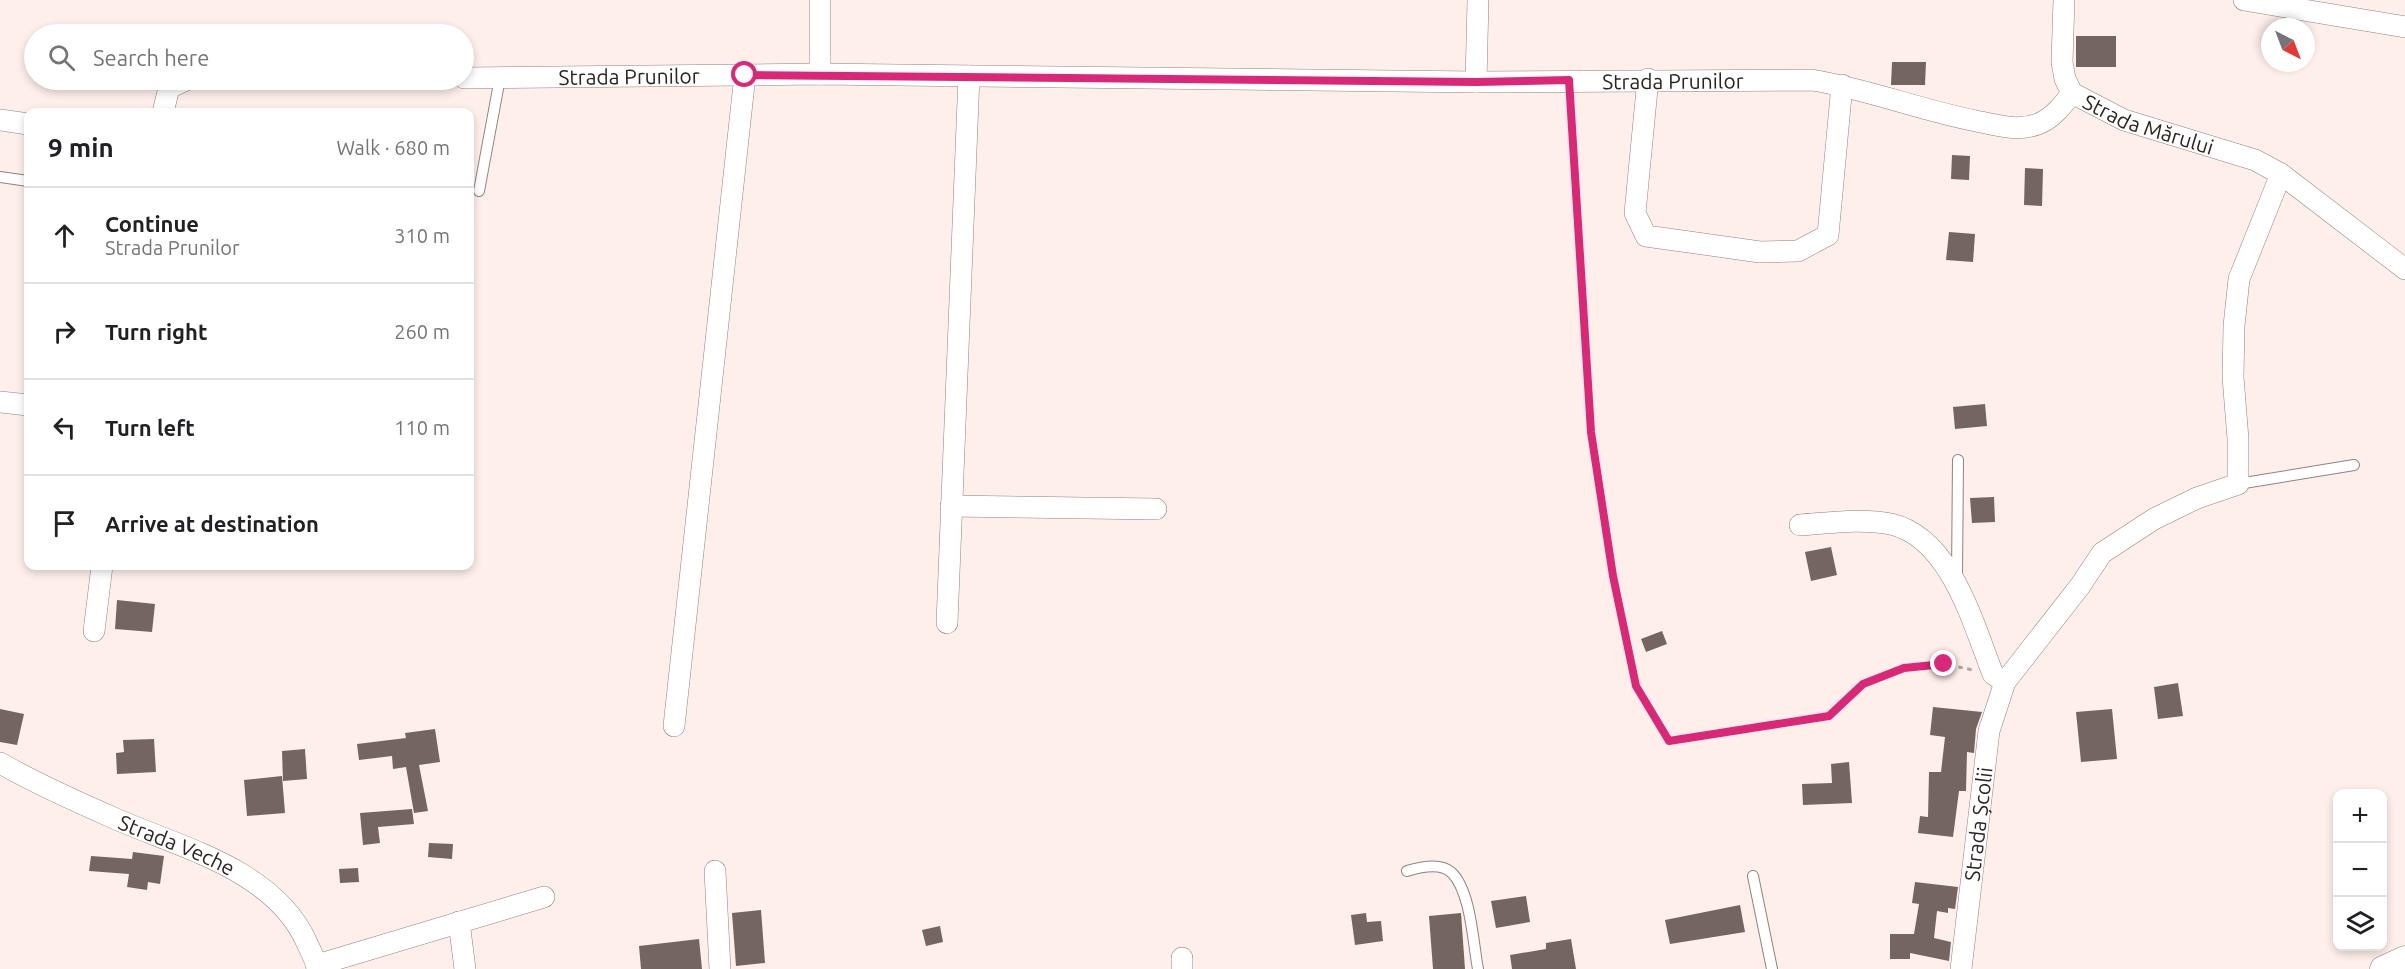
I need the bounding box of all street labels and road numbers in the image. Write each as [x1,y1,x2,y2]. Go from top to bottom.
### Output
street label: Strada Prunilor [558,63,700,89]
street label: Strada Prunilor [1602,68,1744,93]
street label: Strada Mărului [2079,89,2217,159]
street label: Strada Școlii [1959,766,1997,882]
street label: Strada Veche [115,810,239,880]

